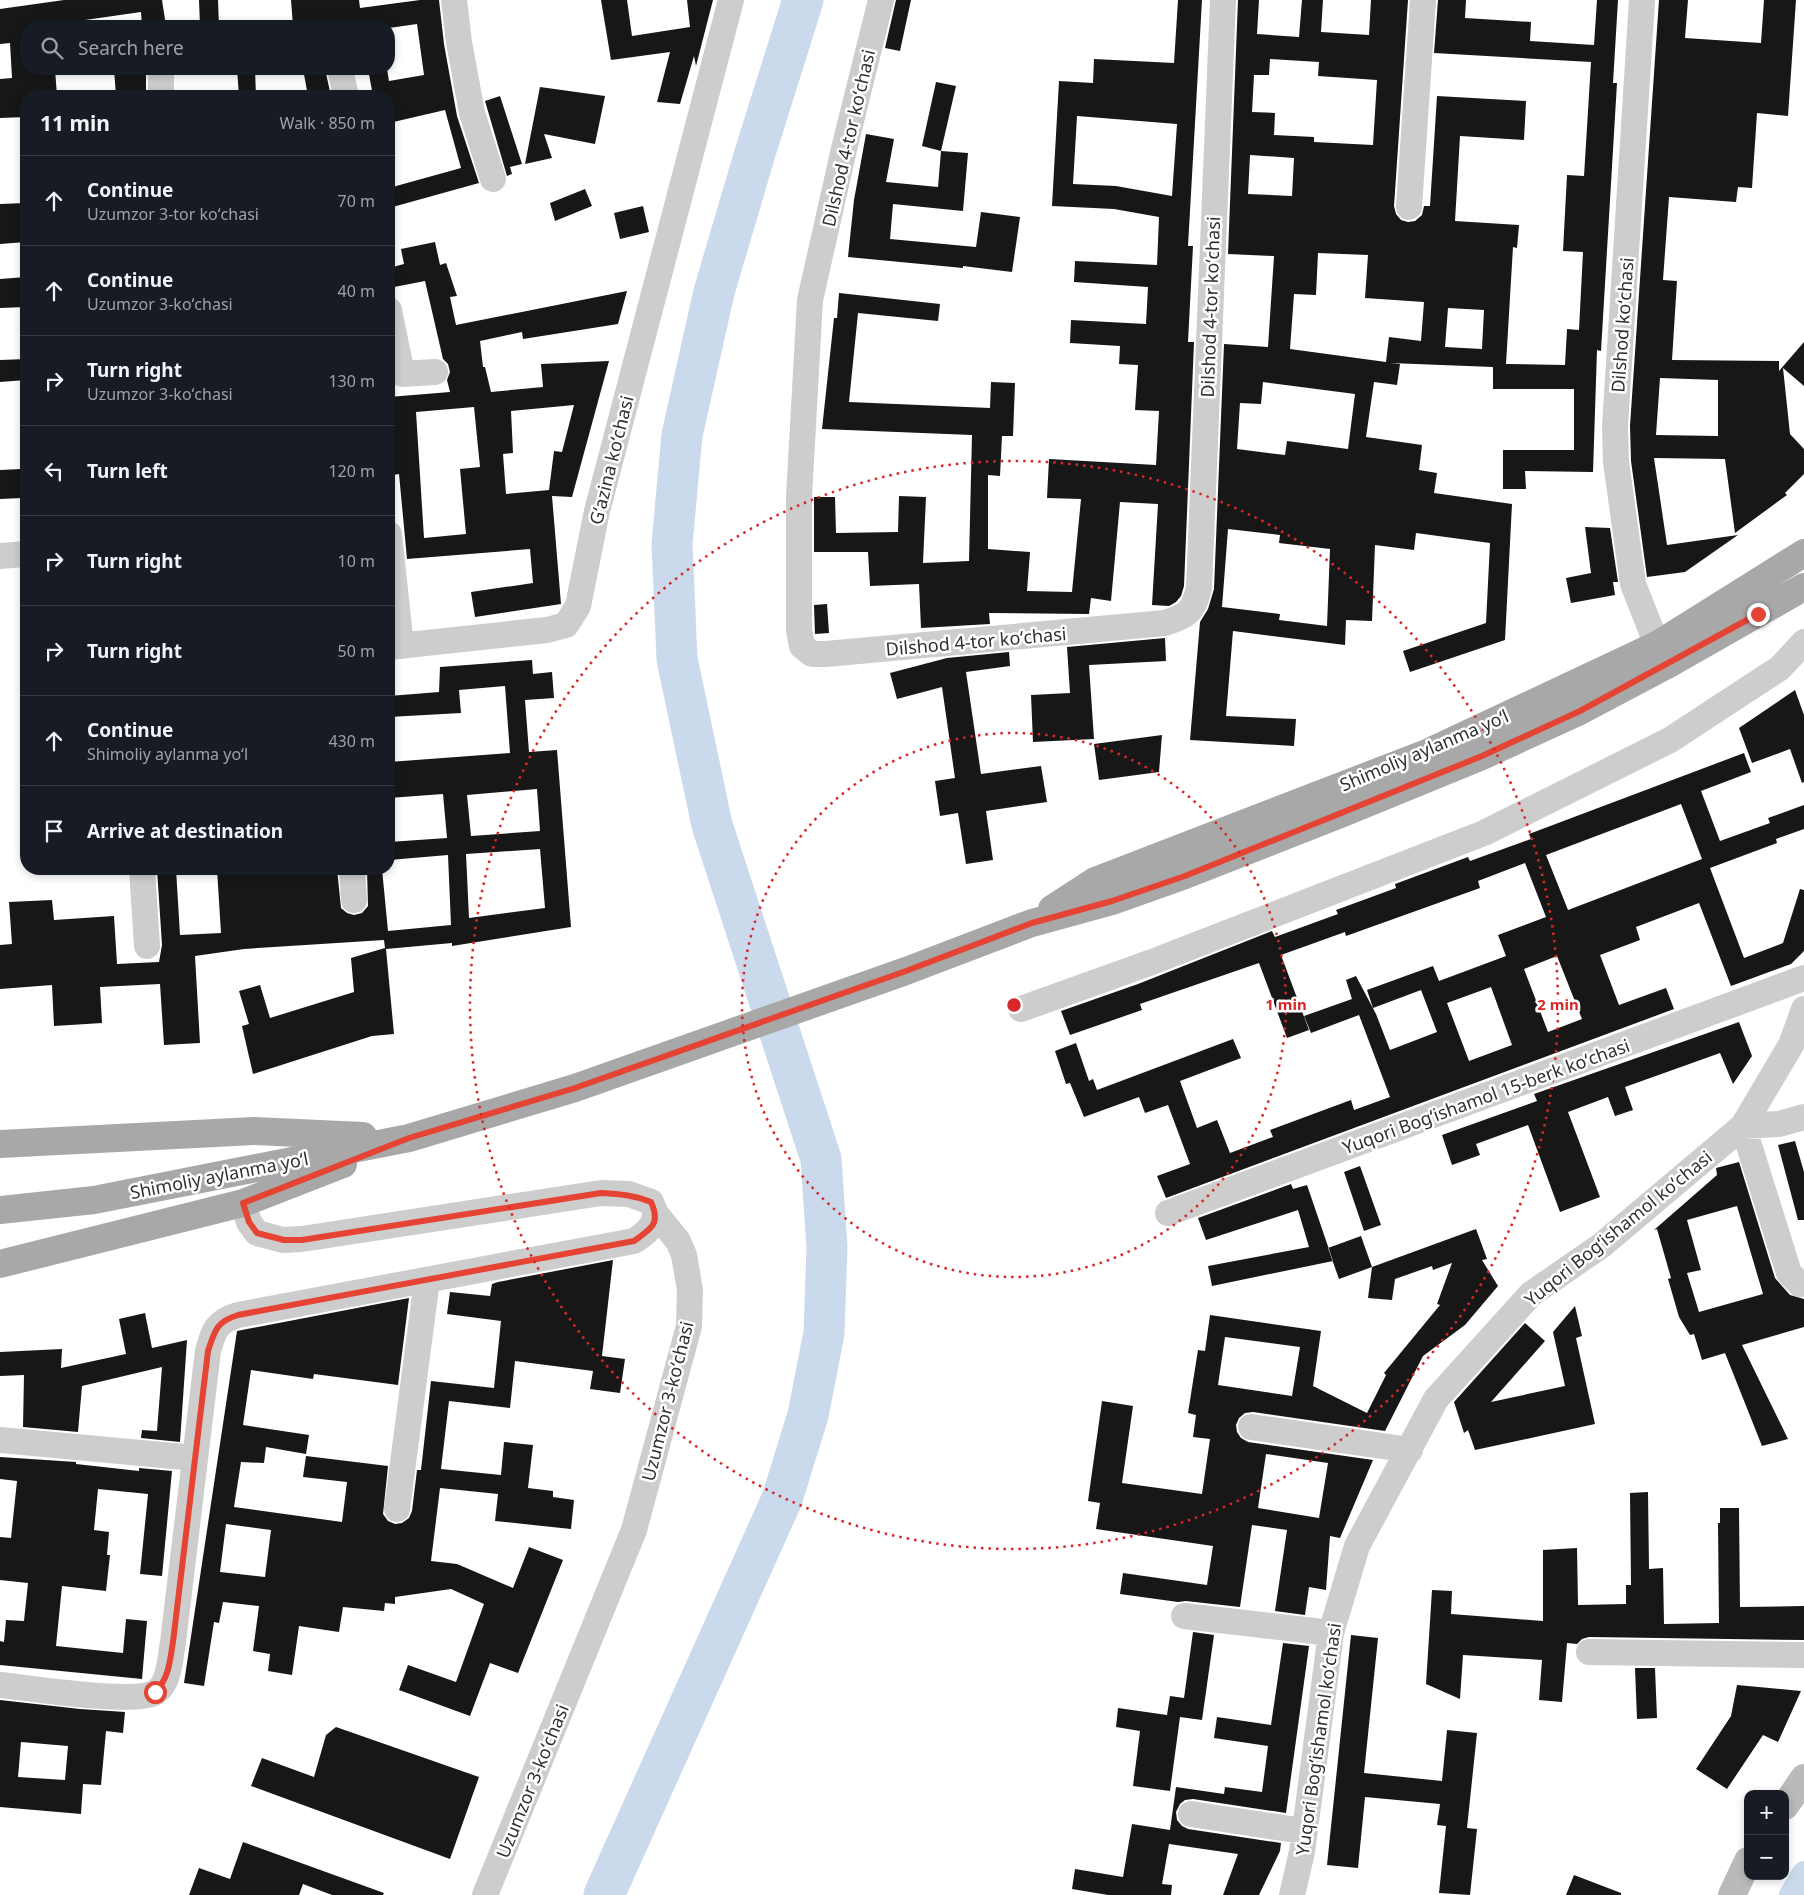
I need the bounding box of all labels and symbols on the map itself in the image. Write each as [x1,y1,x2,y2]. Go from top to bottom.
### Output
street label: Dilshod 4-tor koʻchasi [816,47,880,229]
street label: Dilshod 4-tor koʻchasi [1195,216,1225,398]
street label: Dilshod koʻchasi [1605,257,1639,393]
street label: Gʻazina koʻchasi [583,393,639,527]
route end [1747,603,1770,626]
street label: Dilshod 4-tor koʻchasi [885,621,1067,661]
street label: Shimoliy aylanma yoʻl [1336,704,1512,796]
text: 1 min [1265,994,1307,1014]
text: 2 min [1537,994,1579,1014]
centre of rings [1005,996,1023,1014]
street label: Yuqori Bogʻishamol 15-berk koʻchasi [1339,1033,1633,1159]
street label: Yuqori Bogʻishamol koʻchasi [1519,1145,1717,1311]
street label: Shimoliy aylanma yoʻl [128,1146,310,1204]
street label: Uzumzor 3-koʻchasi [636,1319,698,1483]
street label: Yuqori Bogʻishamol koʻchasi [1290,1621,1346,1857]
route start [144,1681,167,1704]
street label: Uzumzor 3-koʻchasi [490,1701,574,1861]

